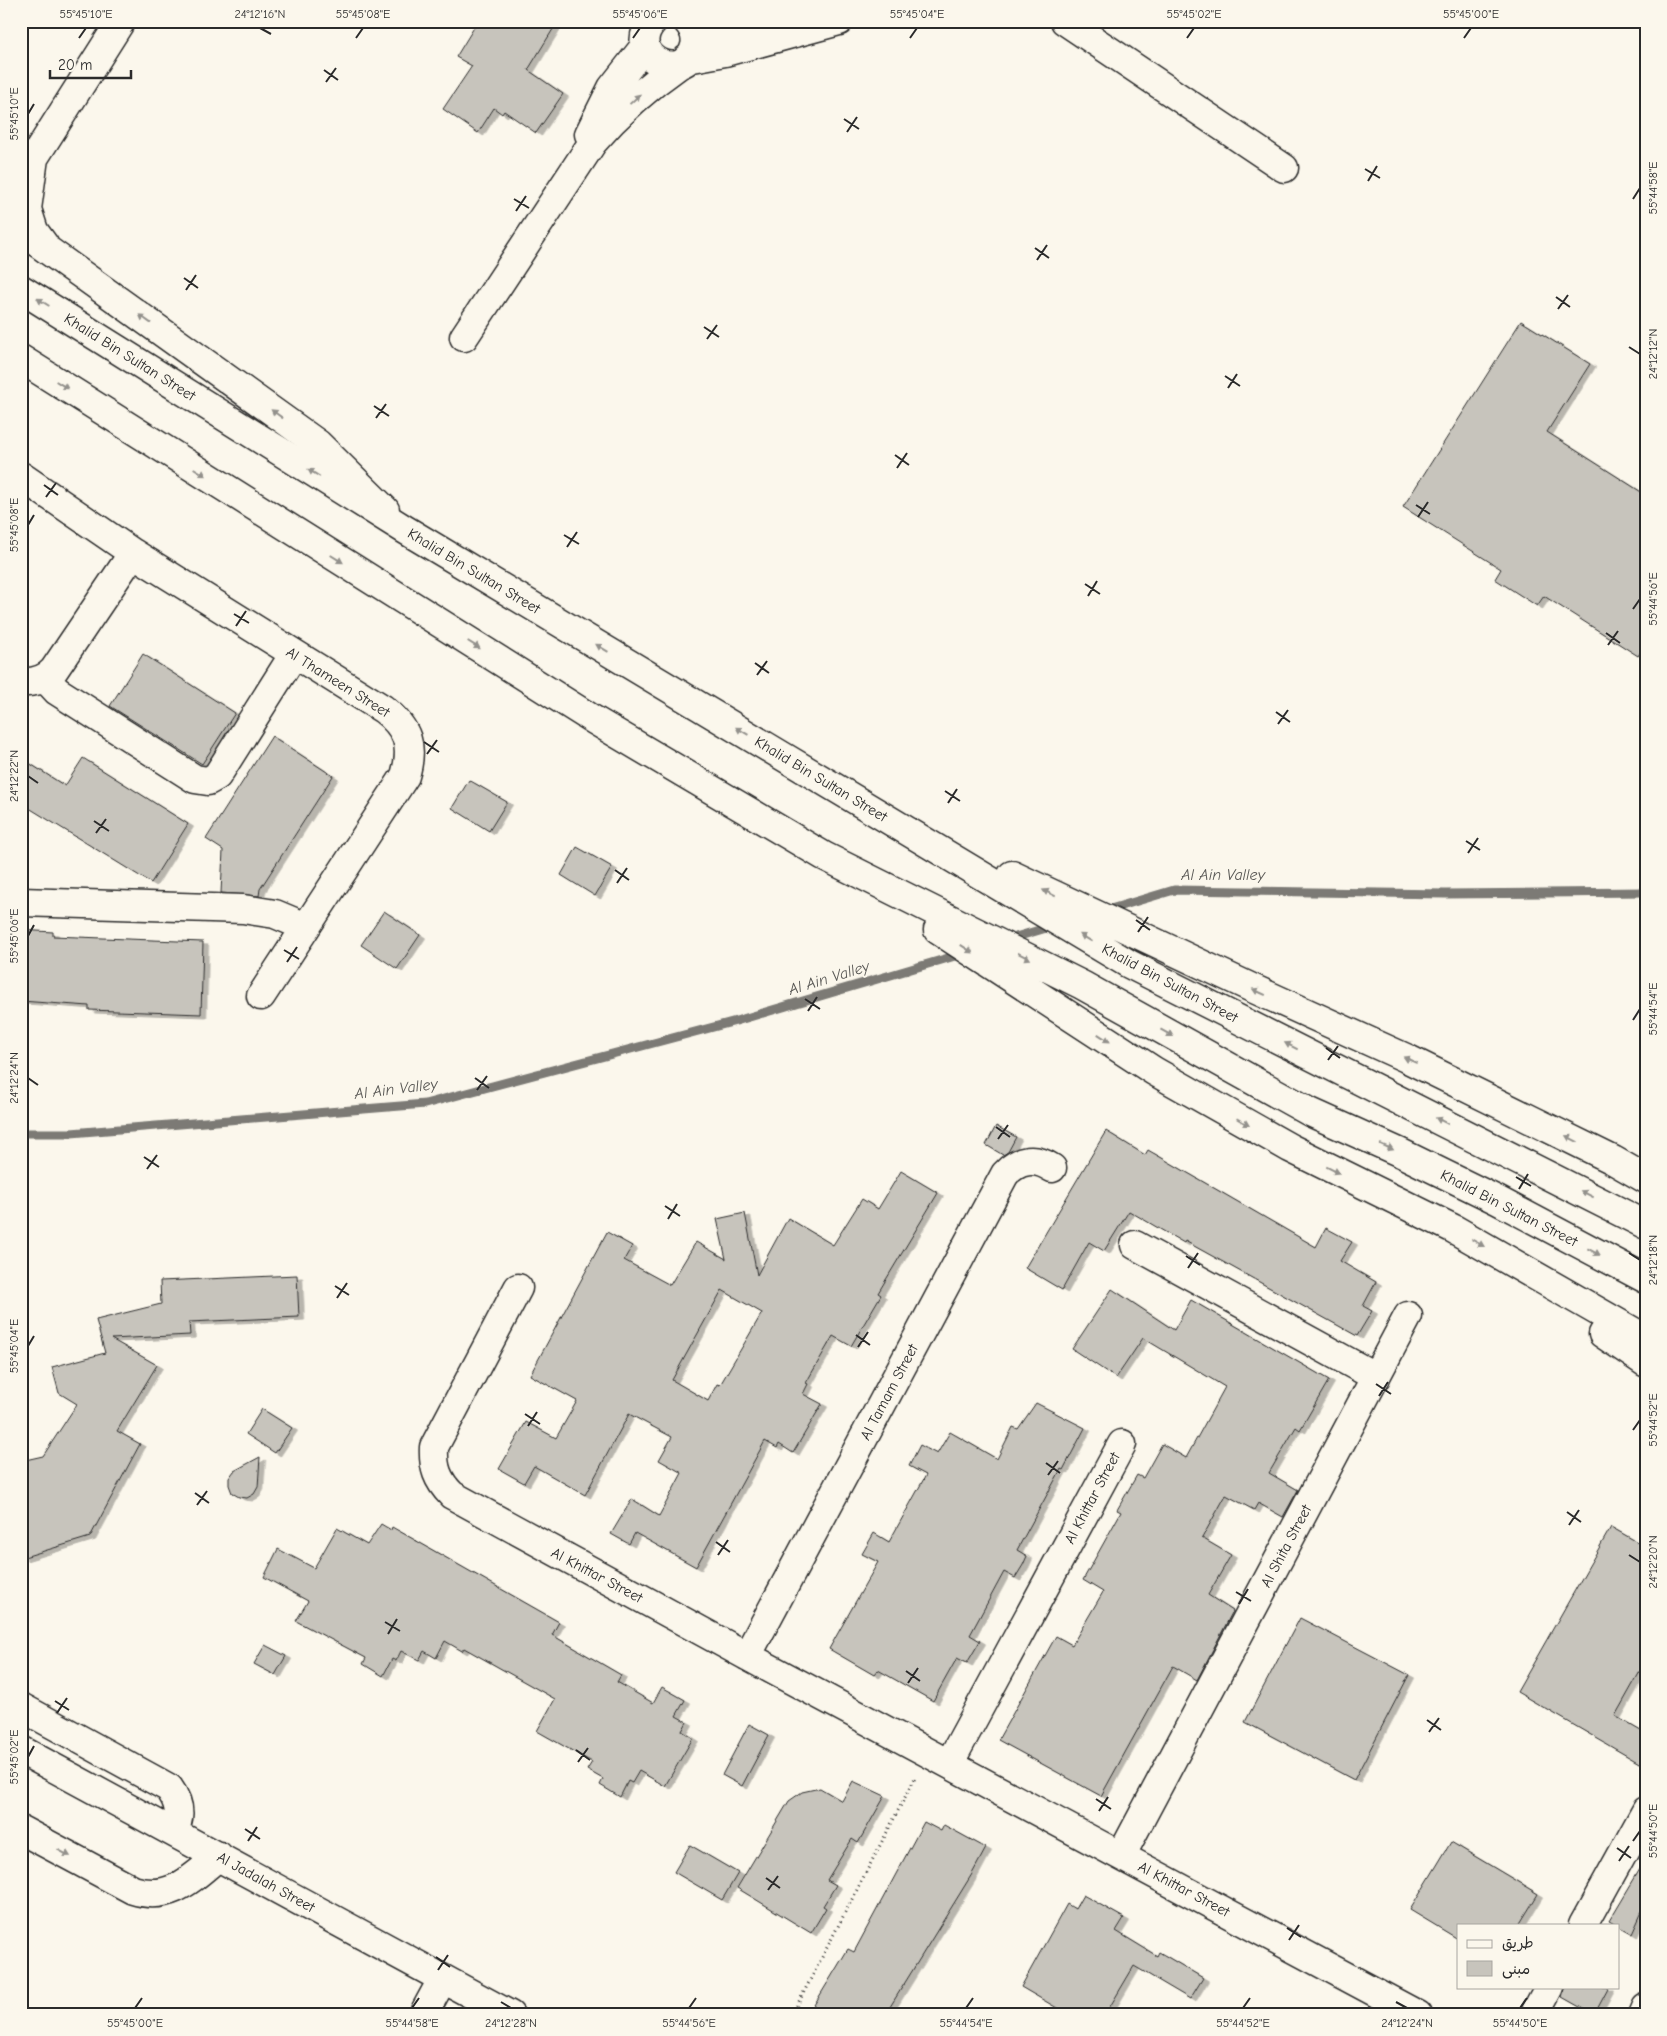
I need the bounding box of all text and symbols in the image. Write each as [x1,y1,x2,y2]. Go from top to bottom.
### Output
text: 55°45'10"E [59,7,113,21]
text: 24°12'16"N [235,7,285,21]
text: 55°45'08"E [336,7,390,21]
text: 55°45'06"E [613,7,667,21]
text: 55°45'04"E [890,7,944,21]
text: 55°45'02"E [1167,7,1221,21]
text: 55°45'00"E [1443,7,1499,21]
scale bar [50,48,131,80]
text: 20 m [58,56,92,74]
text: 55°45'10"E [7,87,21,141]
one-way arrow [628,93,640,105]
text: 55°44'58"E [1646,161,1660,215]
one-way arrow [37,298,50,307]
street label: Khalid Bin Sultan Street [61,309,200,405]
one-way arrow [138,314,152,324]
text: 24°12'12"N [1646,329,1660,379]
one-way arrow [56,380,69,390]
one-way arrow [270,410,283,420]
one-way arrow [193,467,206,477]
one-way arrow [307,468,321,477]
text: 55°45'08"E [7,498,21,552]
street label: Khalid Bin Sultan Street [404,524,544,618]
one-way arrow [330,555,343,564]
text: 55°44'56"E [1646,572,1660,626]
one-way arrow [468,641,481,650]
street label: Al Thameen Street [283,643,394,722]
one-way arrow [596,643,609,652]
one-way arrow [735,727,748,736]
street label: Khalid Bin Sultan Street [751,732,891,826]
text: 24°12'22"N [7,750,21,802]
water label: Al Ain Valley [1180,866,1266,884]
one-way arrow [1042,888,1056,896]
text: 55°45'06"E [7,909,21,963]
one-way arrow [1079,933,1092,942]
street label: Khalid Bin Sultan Street [1099,939,1242,1027]
one-way arrow [961,944,974,954]
one-way arrow [1017,952,1031,960]
water label: Al Ain Valley [785,957,872,999]
text: 55°44'54"E [1646,983,1660,1035]
one-way arrow [1252,987,1266,995]
one-way arrow [1160,1029,1175,1037]
one-way arrow [1097,1033,1110,1043]
one-way arrow [1284,1042,1299,1050]
text: 24°12'24"N [7,1052,21,1104]
one-way arrow [1403,1056,1418,1064]
water label: Al Ain Valley [352,1075,439,1103]
one-way arrow [1236,1117,1250,1126]
one-way arrow [1435,1117,1449,1125]
one-way arrow [1565,1135,1579,1143]
one-way arrow [1379,1142,1394,1151]
one-way arrow [1326,1166,1341,1174]
street label: Khalid Bin Sultan Street [1437,1166,1581,1251]
one-way arrow [1580,1190,1594,1198]
text: 24°12'18"N [1646,1235,1660,1285]
one-way arrow [1471,1239,1486,1247]
one-way arrow [1587,1248,1601,1256]
text: 55°45'04"E [7,1319,21,1373]
street label: Al Tamam Street [856,1340,922,1443]
text: 55°44'52"E [1646,1393,1660,1447]
street label: Al Khittar Street [1060,1448,1124,1547]
street label: Al Shita Street [1257,1501,1316,1590]
text: 24°12'20"N [1646,1535,1660,1589]
street label: Al Khittar Street [548,1543,647,1607]
text: 55°45'02"E [7,1730,21,1784]
text: 55°44'50"E [1646,1804,1660,1858]
street label: Al Jadalah Street [214,1848,319,1917]
one-way arrow [57,1849,71,1857]
street label: Al Khittar Street [1135,1857,1234,1921]
legend [1457,1924,1620,1988]
text: طريق [1502,1934,1534,1952]
text: مبنى [1502,1960,1530,1979]
text: 55°45'00"E [107,2016,163,2030]
text: 55°44'58"E [385,2016,439,2030]
text: 24°12'28"N [485,2016,537,2030]
text: 55°44'56"E [662,2016,716,2030]
text: 55°44'54"E [940,2016,992,2030]
text: 55°44'52"E [1216,2016,1270,2030]
text: 24°12'24"N [1381,2016,1433,2030]
text: 55°44'50"E [1493,2016,1547,2030]

